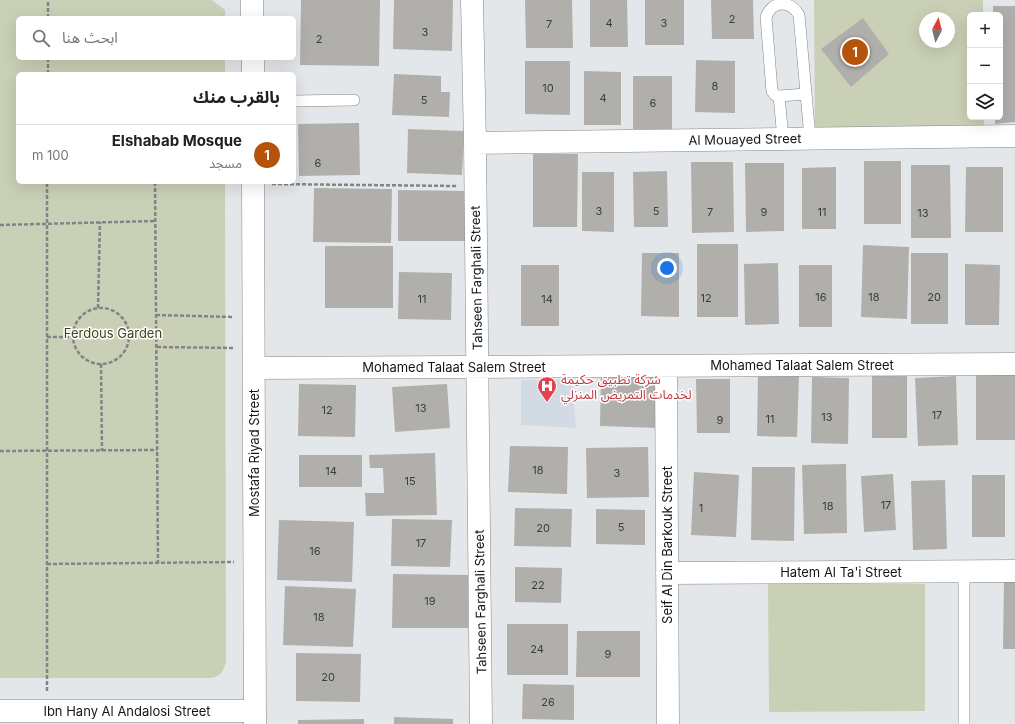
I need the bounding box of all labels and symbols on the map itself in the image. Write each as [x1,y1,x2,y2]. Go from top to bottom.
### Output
house number: 2 [729,12,735,26]
north arrow [919,12,955,48]
house number: 4 [605,16,613,30]
house number: 3 [661,16,668,30]
house number: 7 [546,17,552,31]
house number: 3 [422,25,429,39]
house number: 2 [316,32,322,46]
pin: 1 [842,37,868,67]
house number: 8 [712,79,719,93]
house number: 10 [542,81,554,95]
house number: 4 [599,91,607,105]
house number: 5 [421,93,428,107]
house number: 6 [650,96,657,110]
street label: Al Mouayed Street [688,130,802,148]
house number: 6 [315,156,322,170]
house number: 3 [596,204,603,218]
house number: 5 [653,204,660,218]
house number: 7 [707,205,713,219]
house number: 9 [761,205,768,219]
house number: 11 [818,205,826,219]
street label: Tahseen Farghali Street [467,206,485,350]
house number: 13 [917,206,929,220]
your location [657,258,677,278]
house number: 16 [815,290,827,304]
house number: 18 [868,290,880,304]
house number: 20 [927,290,941,304]
house number: 12 [700,291,712,305]
house number: 11 [418,292,426,306]
house number: 14 [541,292,553,306]
park label: Ferdous Garden [64,325,162,341]
street label: Mohamed Talaat Salem Street [710,357,894,373]
street label: Mohamed Talaat Salem Street [362,359,546,375]
place label: شركة تطبيق حكيمة لخدمات التمريض المنزلي [561,371,692,405]
hospital icon: شركة تطبيق حكيمة لخدمات التمريض المنزلي [536,375,558,403]
street label: Mostafa Riyad Street [246,389,262,517]
house number: 13 [415,401,427,415]
house number: 12 [321,403,333,417]
house number: 17 [932,408,942,422]
house number: 13 [821,410,833,424]
house number: 11 [766,412,774,426]
house number: 9 [717,413,724,427]
house number: 18 [532,463,544,477]
house number: 14 [325,464,337,478]
house number: 3 [614,466,621,480]
street label: Seif Al Din Barkouk Street [659,466,675,624]
house number: 15 [404,474,416,488]
house number: 17 [881,498,891,512]
house number: 18 [822,499,834,513]
house number: 1 [699,501,703,515]
house number: 5 [618,520,625,534]
house number: 20 [536,521,550,535]
street label: Tahseen Farghali Street [471,530,489,674]
house number: 17 [416,536,426,550]
house number: 16 [309,544,321,558]
street label: Hatem Al Ta'i Street [780,564,902,580]
house number: 22 [531,578,545,592]
house number: 19 [424,594,436,608]
house number: 18 [313,610,325,624]
house number: 24 [530,642,544,656]
house number: 9 [605,647,612,661]
house number: 20 [321,670,335,684]
house number: 26 [541,695,555,709]
street label: Ibn Hany Al Andalosi Street [43,703,211,719]

